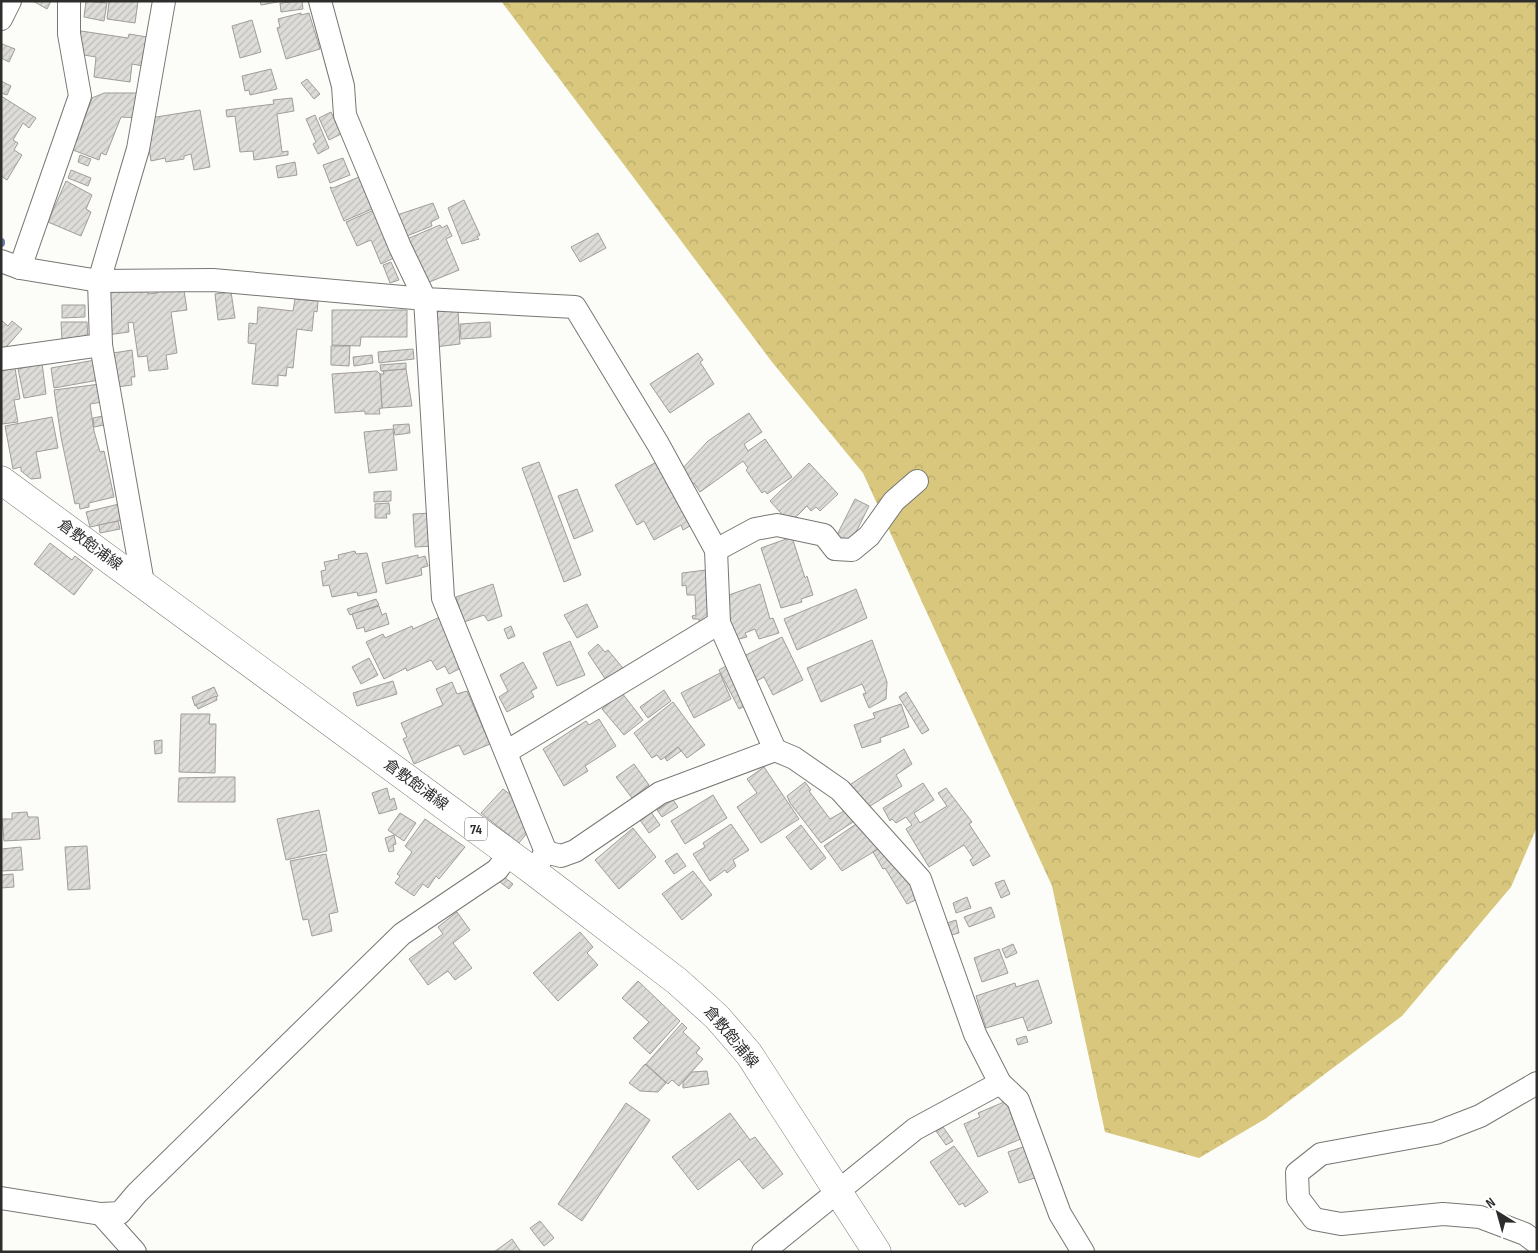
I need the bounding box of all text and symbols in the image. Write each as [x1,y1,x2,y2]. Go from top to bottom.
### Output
street label: 倉敷飽浦線 [54,515,126,575]
street label: 倉敷飽浦線 [380,755,452,815]
road number: 74 [465,818,487,841]
street label: 倉敷飽浦線 [700,1002,762,1072]
north arrow [1473,1188,1523,1238]
text: N [1482,1194,1499,1212]

